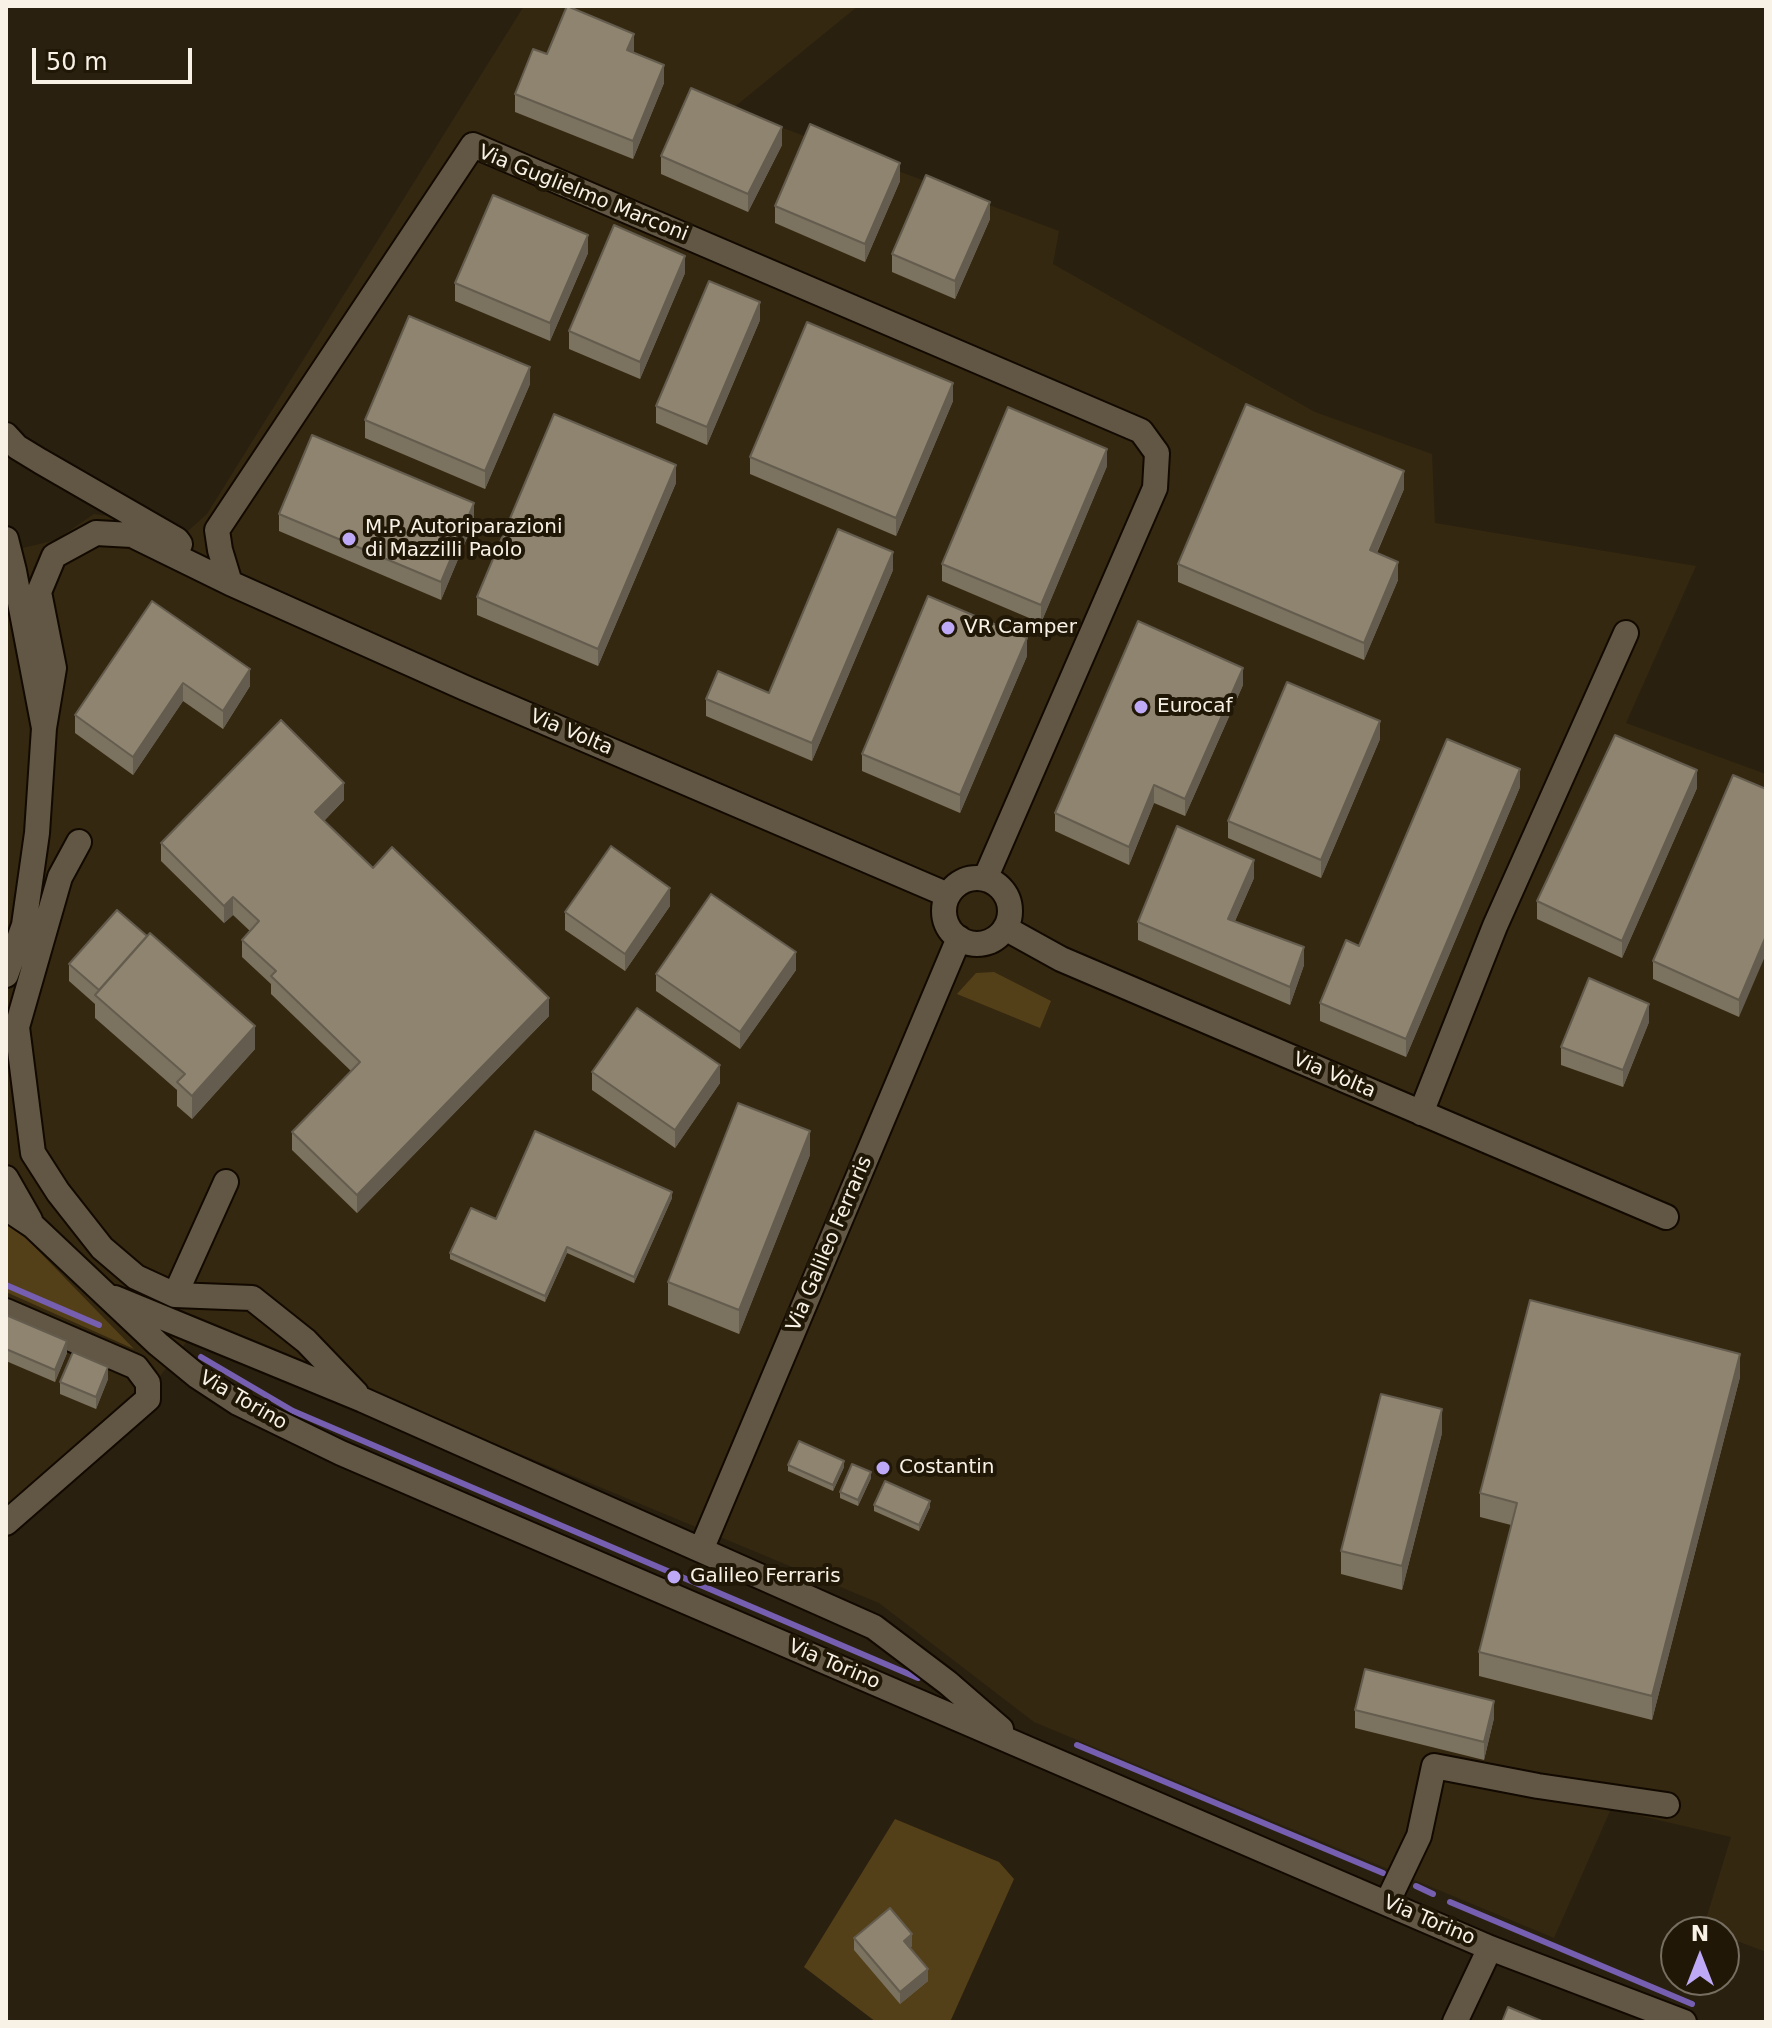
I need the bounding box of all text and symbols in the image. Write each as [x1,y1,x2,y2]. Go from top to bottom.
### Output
scale bar [36,32,196,82]
text: 50 m [46,48,108,76]
street label: Via Guglielmo Marconi [475,141,691,247]
place label: M.P. Autoriparazioni di Mazzilli Paolo [365,516,562,563]
marker: M.P. Autoriparazioni di Mazzilli Paolo [340,530,358,548]
place label: VR Camper [964,616,1077,640]
marker: VR Camper [939,619,957,637]
place label: Eurocaf [1157,695,1233,719]
marker: Eurocaf [1132,698,1150,716]
street label: Via Volta [526,705,616,761]
street label: Via Volta [1289,1048,1379,1104]
street label: Via Galileo Ferraris [782,1153,878,1335]
street label: Via Torino [195,1366,291,1436]
place label: Costantin [899,1456,994,1480]
marker: Costantin [874,1459,892,1477]
place label: Galileo Ferraris [690,1565,841,1589]
marker: Galileo Ferraris [665,1568,683,1586]
street label: Via Torino [785,1635,883,1695]
street label: Via Torino [1380,1891,1478,1951]
north arrow [1660,1916,1740,1996]
text: N [1691,1921,1709,1946]

